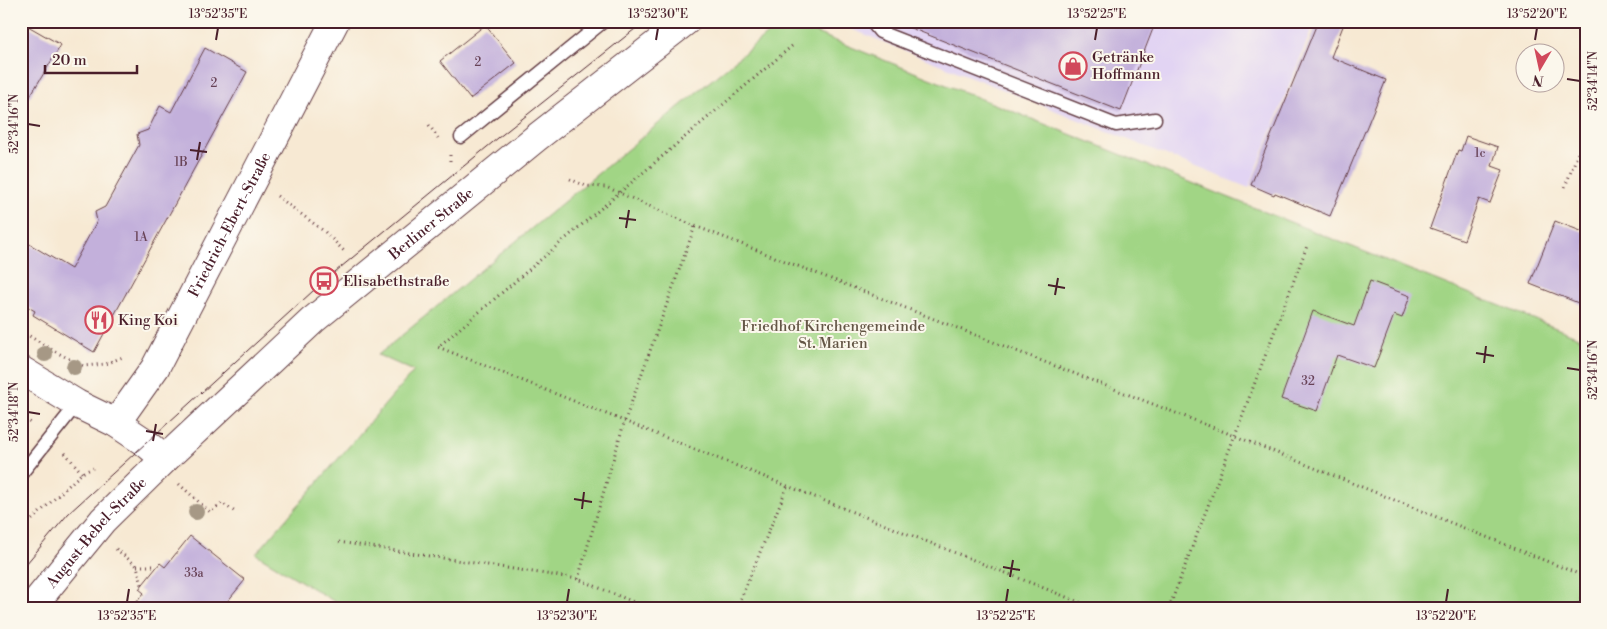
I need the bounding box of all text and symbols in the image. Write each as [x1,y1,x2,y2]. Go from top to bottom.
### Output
text: 13°52'35"E [189,7,247,22]
text: 13°52'30"E [628,7,688,22]
text: 13°52'25"E [1068,7,1126,22]
text: 13°52'20"E [1507,7,1567,22]
scale bar [45,42,138,74]
north arrow [1514,42,1564,92]
place label: Getränke Hoffmann [1092,48,1161,84]
text: 20 m [52,51,87,70]
shop icon: Getränke Hoffmann [1058,51,1088,81]
text: 52°34'14"N [1586,51,1601,111]
house number: 2 [475,55,482,70]
text: N [1531,70,1545,90]
house number: 2 [211,76,218,91]
text: 52°34'16"N [7,94,22,154]
house number: 1c [1474,146,1486,161]
street label: Friedrich-Ebert-Straße [184,149,275,300]
house number: 1B [174,155,188,170]
street label: Berliner Straße [384,184,478,265]
house number: 1A [134,230,148,245]
bus stop icon: Elisabethstraße [309,266,339,296]
place label: Elisabethstraße [343,272,449,291]
restaurant icon: King Koi [84,305,114,335]
place label: King Koi [118,311,178,330]
park label: Friedhof Kirchengemeinde St. Marien [741,317,925,353]
text: 52°34'16"N [1586,340,1601,400]
house number: 32 [1301,374,1315,389]
text: 52°34'18"N [7,382,22,442]
street label: August-Bebel-Straße [42,473,151,593]
house number: 33a [184,566,205,581]
text: 13°52'35"E [98,609,156,624]
text: 13°52'30"E [537,609,597,624]
text: 13°52'25"E [977,609,1035,624]
text: 13°52'20"E [1416,609,1476,624]

